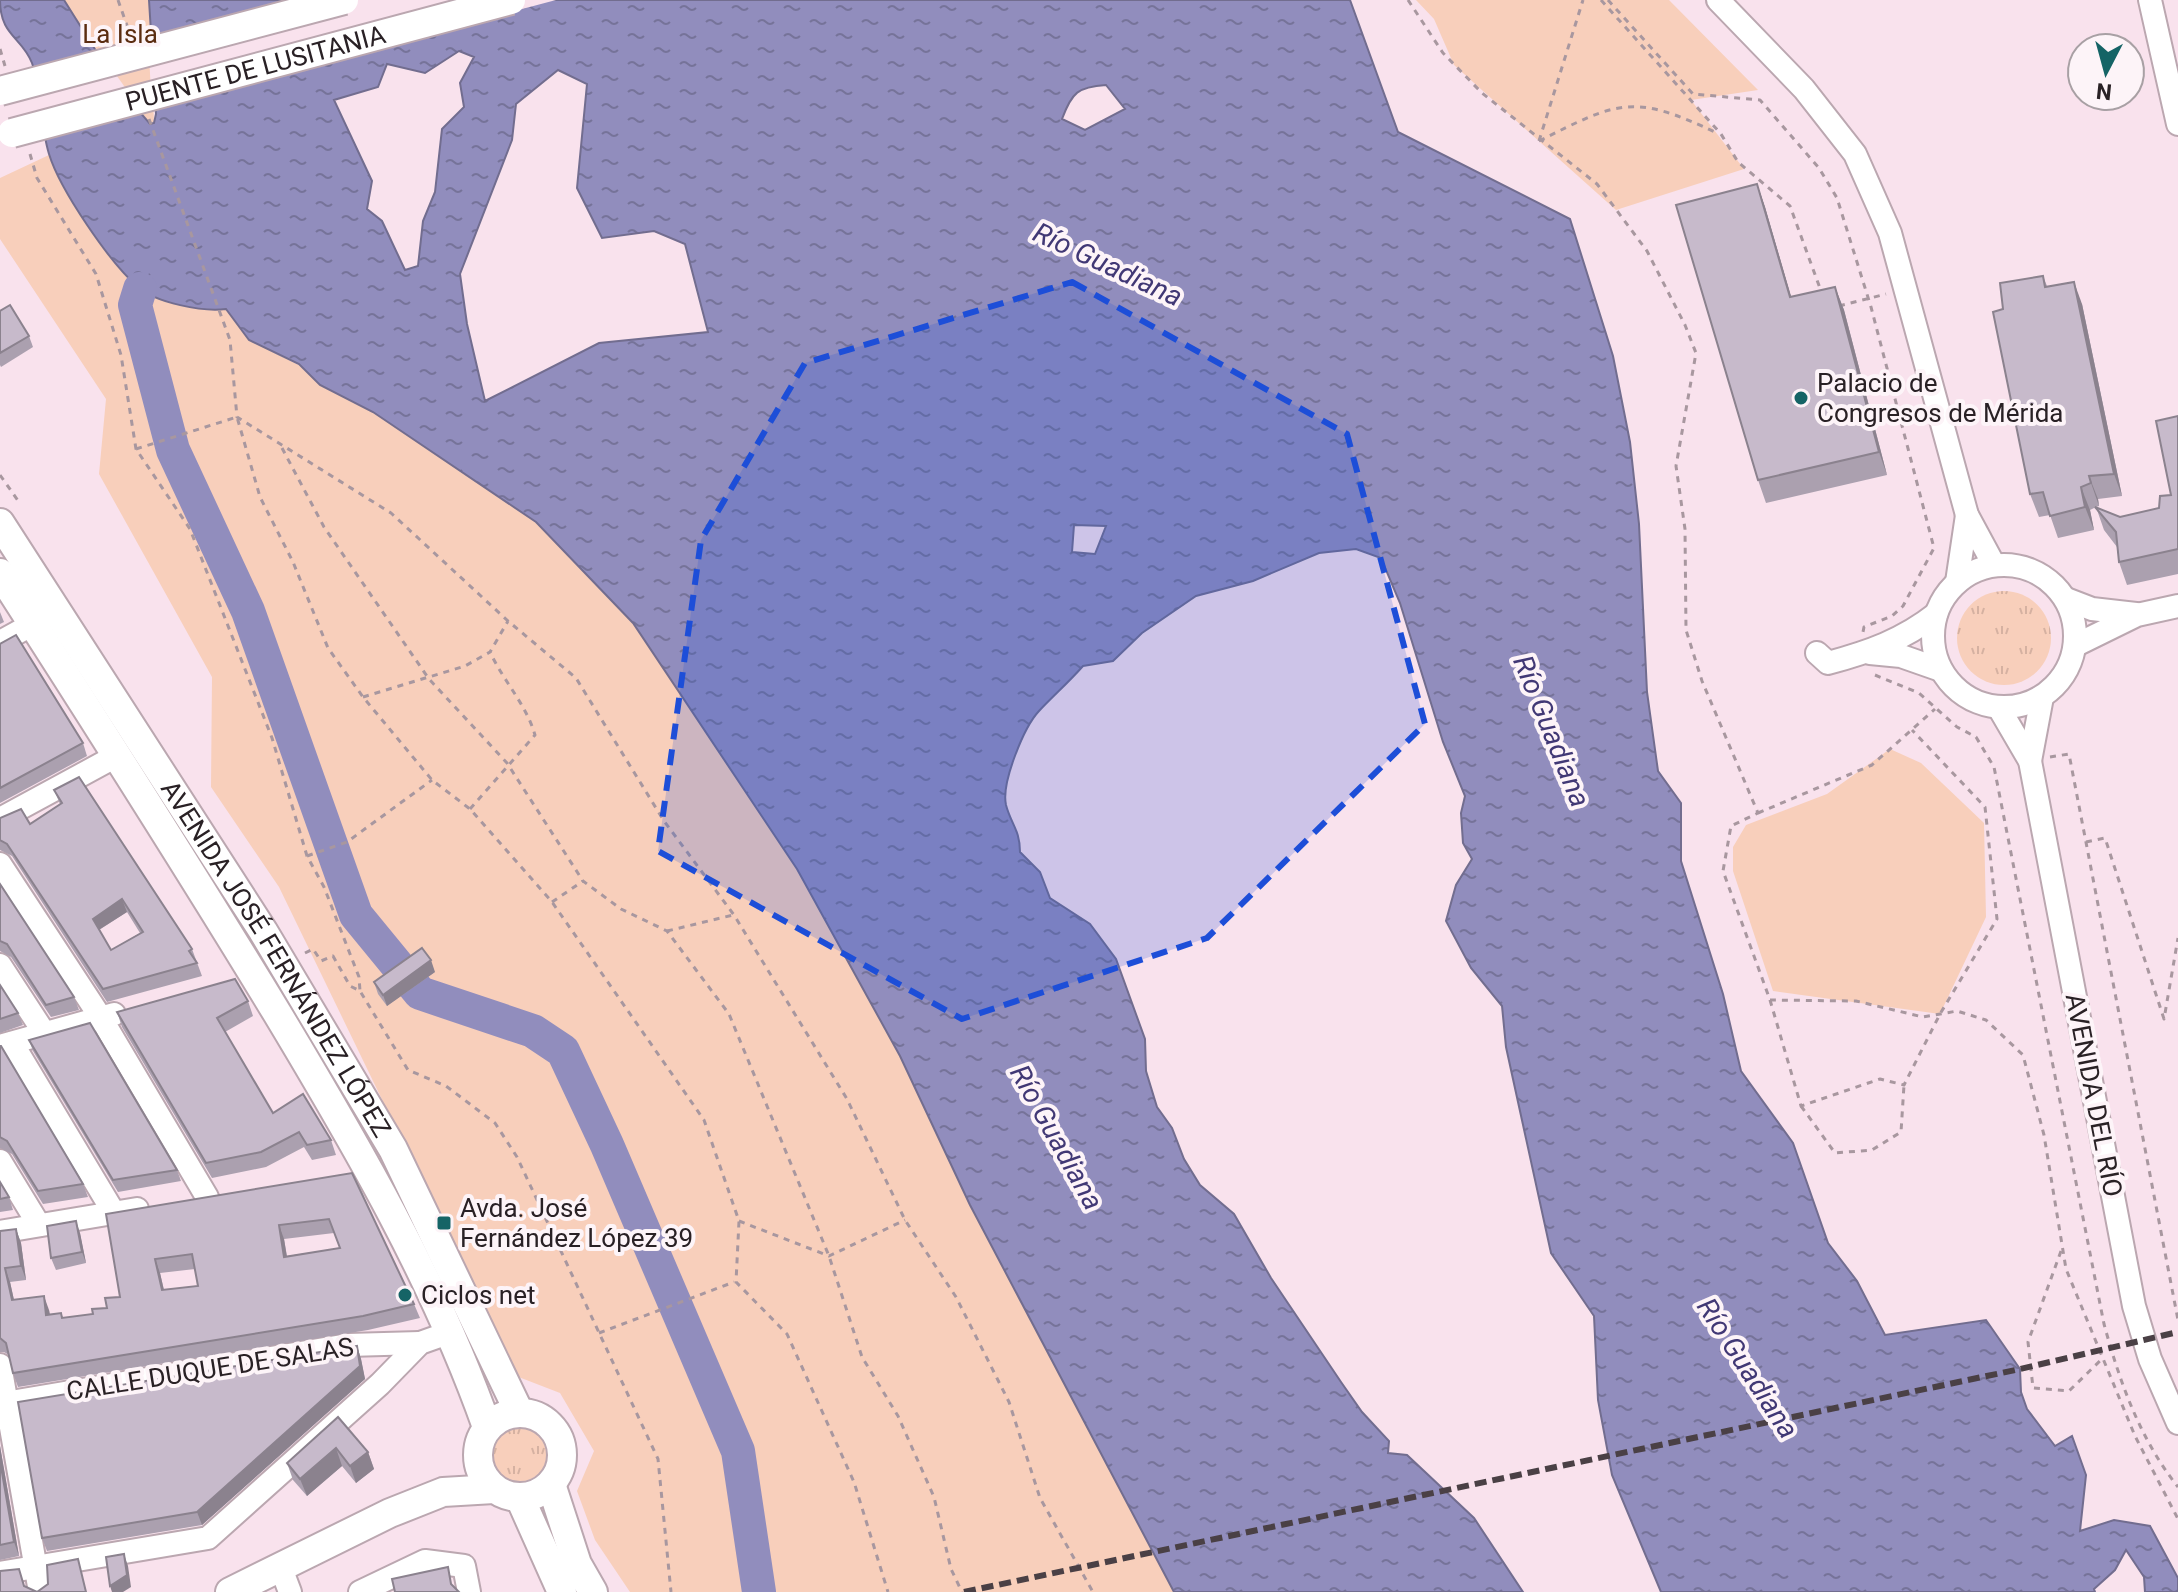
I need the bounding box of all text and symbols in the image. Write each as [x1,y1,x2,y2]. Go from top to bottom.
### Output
park label: La Isla [82,19,158,49]
street label: PUENTE DE LUSITANIA [122,19,389,117]
north arrow [2066,32,2146,112]
text: N [2095,78,2113,105]
water label: Río Guadiana [1028,216,1188,313]
place label: Palacio de Congresos de Mérida [1817,368,2064,428]
marker: Palacio de Congresos de Mérida [1792,389,1810,407]
water label: Río Guadiana [1506,651,1597,812]
street label: AVENIDA JOSÉ FERNÁNDEZ LÓPEZ [155,775,397,1142]
street label: AVENIDA DEL RÍO [2060,991,2128,1199]
water label: Río Guadiana [1003,1059,1110,1215]
place label: Avda. José Fernández López 39 [460,1193,693,1253]
marker: Avda. José Fernández López 39 [435,1214,453,1232]
place label: Ciclos net [421,1280,536,1310]
marker: Ciclos net [396,1286,414,1304]
water label: Río Guadiana [1690,1292,1805,1445]
street label: CALLE DUQUE DE SALAS [64,1331,356,1407]

